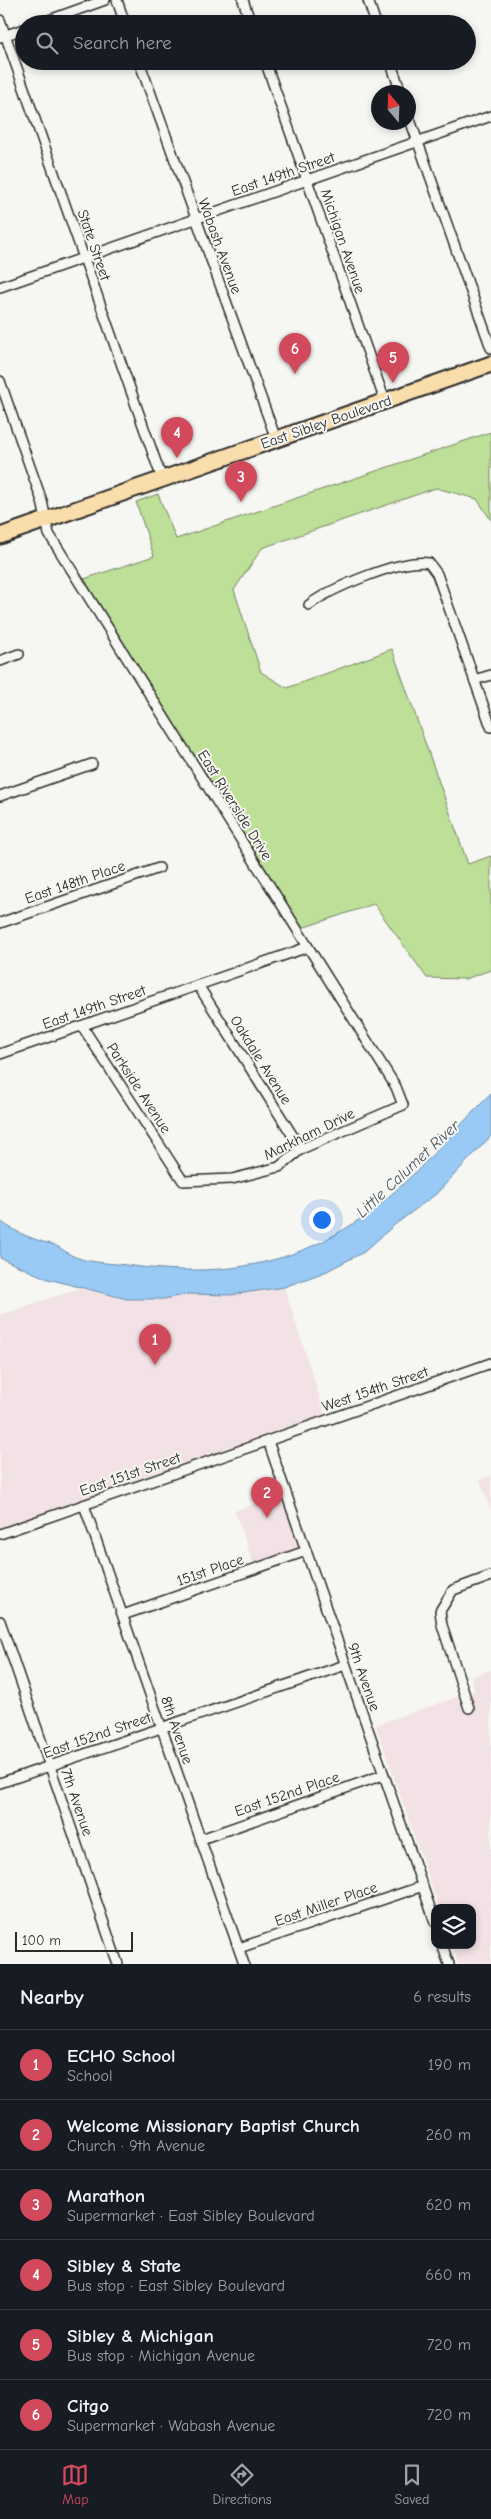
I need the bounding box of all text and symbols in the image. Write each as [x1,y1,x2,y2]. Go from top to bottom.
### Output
search box [15,15,476,70]
icon: search [33,29,61,57]
text: Search here [73,32,172,54]
north arrow [371,85,416,130]
street label: East 149th Street [229,148,338,200]
street label: Michigan Avenue [317,186,369,296]
street label: Wabash Avenue [194,196,246,297]
street label: State Street [73,207,115,283]
pin: 6 [279,333,311,374]
pin: 5 [377,342,409,383]
street label: East Sibley Boulevard [258,391,394,453]
pin: 4 [161,417,193,458]
pin: 3 [225,461,257,502]
street label: East Riverside Drive [194,747,276,864]
street label: East 148th Place [23,856,128,908]
street label: East 149th Street [40,981,149,1033]
street label: Oakdale Avenue [226,1012,296,1108]
street label: Parkside Avenue [103,1039,175,1137]
street label: Markham Drive [261,1104,358,1164]
water label: Little Calumet River [353,1116,464,1221]
your location [309,1207,335,1233]
pin: 1 [139,1324,171,1365]
street label: West 154th Street [319,1362,431,1416]
street label: East 151st Street [77,1448,183,1500]
pin: 2 [251,1477,283,1518]
street label: 151st Place [174,1550,246,1590]
street label: 9th Avenue [344,1641,384,1714]
street label: 8th Avenue [157,1694,197,1767]
street label: East 152nd Street [41,1708,154,1762]
street label: 7th Avenue [57,1766,97,1839]
street label: East 152nd Place [232,1767,342,1820]
street label: East Miller Place [272,1878,380,1930]
map controls [431,1904,476,1949]
button: layers [431,1904,476,1949]
scale bar [15,1929,132,1952]
text: 100 m [22,1932,61,1949]
text: Nearby [20,1985,84,2009]
text: 6 results [413,1988,471,2006]
text: ECHO School [67,2045,176,2067]
text: 1 [33,2056,39,2074]
text: 190 m [428,2056,471,2074]
text: School [67,2067,113,2085]
text: Welcome Missionary Baptist Church [67,2115,360,2137]
text: 2 [32,2126,40,2144]
text: 260 m [426,2126,471,2144]
text: Church · 9th Avenue [67,2137,205,2155]
text: Marathon [67,2185,145,2207]
text: 3 [32,2196,40,2214]
text: 620 m [426,2196,471,2214]
text: Supermarket · East Sibley Boulevard [67,2207,315,2225]
text: Sibley & State [67,2255,181,2277]
text: 4 [32,2266,40,2284]
text: 660 m [425,2266,471,2284]
text: Bus stop · East Sibley Boulevard [67,2277,285,2295]
text: Sibley & Michigan [67,2325,214,2347]
text: 5 [32,2336,40,2354]
text: 720 m [427,2336,471,2354]
text: Bus stop · Michigan Avenue [67,2347,255,2365]
text: Citgo [67,2395,109,2417]
text: 6 [32,2406,40,2424]
text: 720 m [427,2406,471,2424]
text: Supermarket · Wabash Avenue [67,2417,275,2435]
tab: Map [61,2461,89,2508]
tab: Directions [212,2461,272,2508]
tab: Saved [395,2461,430,2508]

